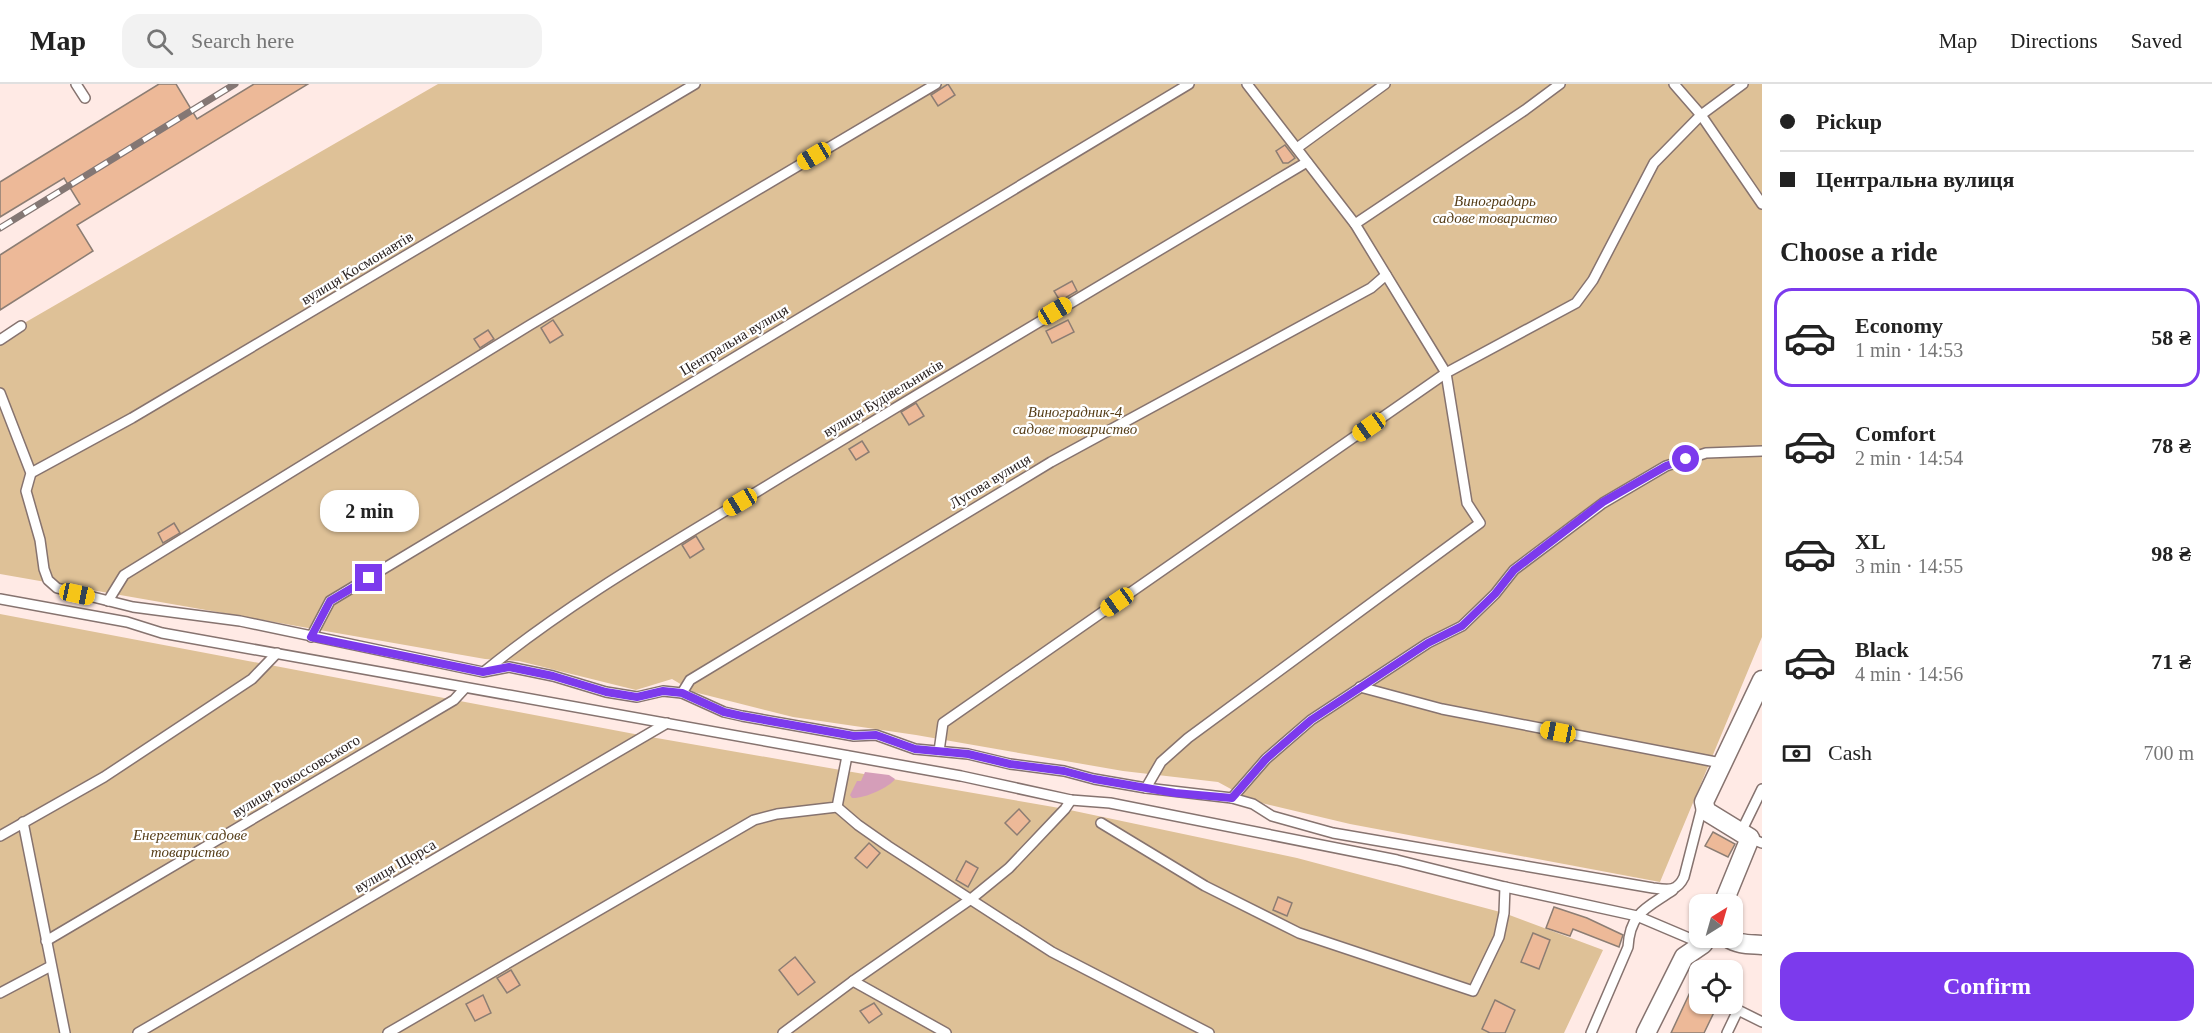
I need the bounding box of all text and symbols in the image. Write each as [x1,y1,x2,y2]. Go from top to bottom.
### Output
search box [122,14,542,68]
text: Map [30,25,86,56]
icon: search [143,25,176,58]
text: Search here [191,28,294,53]
text: Map [1939,29,1977,53]
text: Directions [2010,29,2098,53]
text: Saved [2131,29,2182,53]
text: Pickup [1816,109,1882,134]
car [794,139,834,173]
text: Центральна вулиця [1816,167,2014,192]
park label: Виноградарь садове товариство [1433,193,1558,226]
street label: вулиця Космонавтів [298,228,416,308]
text: Choose a ride [1780,237,1938,267]
car [1035,294,1075,328]
street label: Центральна вулиця [677,301,791,379]
icon: car [1783,311,1837,365]
text: Economy [1855,313,1943,338]
text: 58 ₴ [2151,325,2191,350]
text: 1 min · 14:53 [1855,339,1963,361]
street label: вулиця Будівельників [820,356,946,440]
park label: Виноградник-4 садове товариство [1013,404,1138,437]
car [1349,409,1389,445]
icon: car [1783,419,1837,473]
text: Comfort [1855,421,1936,446]
text: 78 ₴ [2151,433,2191,458]
route start [1672,445,1699,472]
text: 2 min · 14:54 [1855,447,1963,469]
street label: Лугова вулиця [947,450,1034,511]
car [720,485,760,519]
callout: 2 min [320,491,418,533]
text: 2 min [345,500,394,522]
icon: car [1783,527,1837,581]
text: XL [1855,529,1886,554]
text: 98 ₴ [2151,541,2191,566]
text: 3 min · 14:55 [1855,555,1963,577]
route end [355,564,382,591]
car [58,581,96,607]
car [1097,584,1137,620]
icon: car [1783,635,1837,689]
text: Black [1855,637,1909,662]
text: 71 ₴ [2151,649,2191,674]
text: 4 min · 14:56 [1855,663,1963,685]
car [1539,720,1577,744]
street label: вулиця Рокоссовського [229,732,363,820]
icon: cash [1780,737,1813,770]
text: Cash [1828,740,1872,765]
text: 700 m [2143,742,2194,764]
park label: Енергетик садове товариство [132,827,247,860]
street label: вулиця Щорса [351,836,439,896]
north arrow [1689,894,1743,948]
map controls [1689,894,1743,1014]
button: Confirm [1780,952,2194,1021]
button: locate [1689,960,1743,1014]

